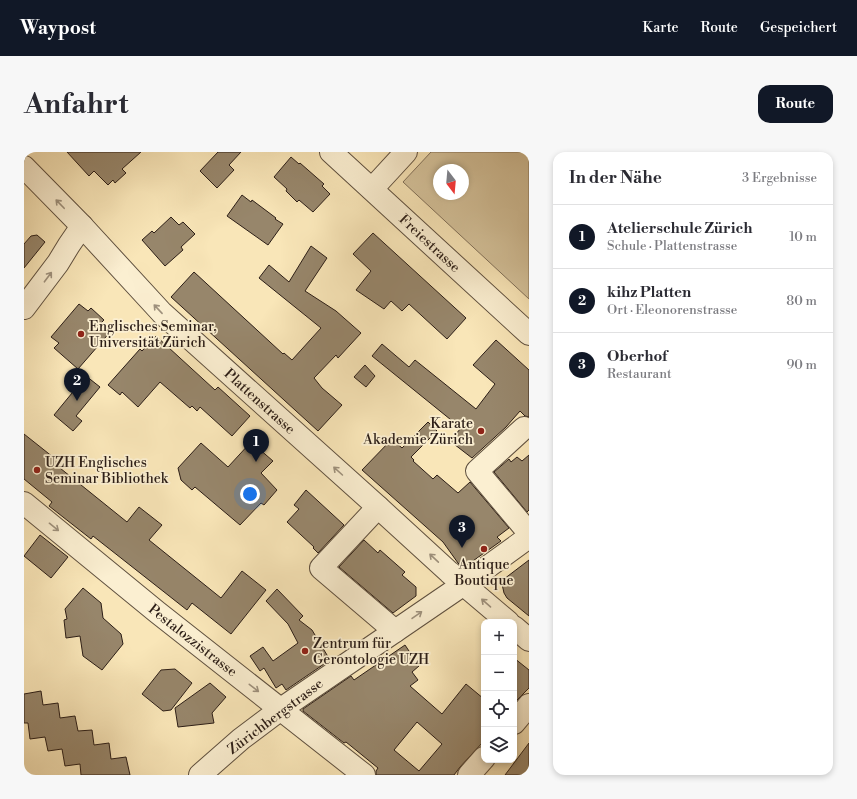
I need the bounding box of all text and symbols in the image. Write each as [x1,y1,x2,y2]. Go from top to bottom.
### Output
text: Waypost [20,16,96,40]
text: Karte [642,19,679,37]
text: Route [701,19,738,37]
text: Gespeichert [760,19,837,37]
button: Route [758,85,833,123]
text: Anfahrt [24,87,128,122]
north arrow [433,164,469,200]
text: In der Nähe [569,167,662,189]
text: 3 Ergebnisse [742,170,817,186]
one-way arrow [55,199,65,209]
street label: Freiestrasse [395,211,464,277]
text: Atelierschule Zürich [607,219,753,238]
text: 1 [579,229,585,245]
text: 10 m [789,229,817,245]
text: Schule · Plattenstrasse [607,238,737,254]
one-way arrow [43,271,52,282]
text: kihz Platten [607,283,691,302]
text: 2 [578,293,586,309]
text: 80 m [786,293,817,309]
text: Ort · Eleonorenstrasse [607,302,737,318]
one-way arrow [153,304,163,314]
place label: Englisches Seminar, Universität Zürich [89,318,217,352]
marker: Englisches Seminar, Universität Zürich [76,329,86,339]
text: Oberhof [607,347,667,366]
text: 3 [578,357,586,373]
text: 90 m [786,357,817,373]
street label: Plattenstrasse [220,365,299,438]
text: Restaurant [607,366,672,382]
pin: 2 [64,368,90,401]
place label: Karate Akademie Zürich [362,415,474,449]
marker: Karate Akademie Zürich [476,426,486,436]
pin: 1 [243,429,269,462]
place label: UZH Englisches Seminar Bibliothek [45,454,169,488]
marker: UZH Englisches Seminar Bibliothek [32,465,42,475]
one-way arrow [333,467,343,476]
your location [240,484,260,504]
pin: 3 [449,515,475,548]
one-way arrow [49,523,60,532]
marker: Antique Boutique [479,544,489,554]
one-way arrow [429,554,439,563]
place label: Antique Boutique [454,556,513,590]
one-way arrow [481,598,491,607]
street label: Pestalozzistrasse [144,600,240,681]
one-way arrow [412,611,423,619]
map controls [481,619,517,763]
button: + [481,619,517,655]
place label: Zentrum für Gerontologie UZH [313,635,430,669]
marker: Zentrum für Gerontologie UZH [300,646,310,656]
button: − [481,655,517,691]
street label: Zürichbergstrasse [224,675,327,759]
one-way arrow [248,683,259,692]
button: locate [481,691,517,727]
button: layers [481,727,517,763]

